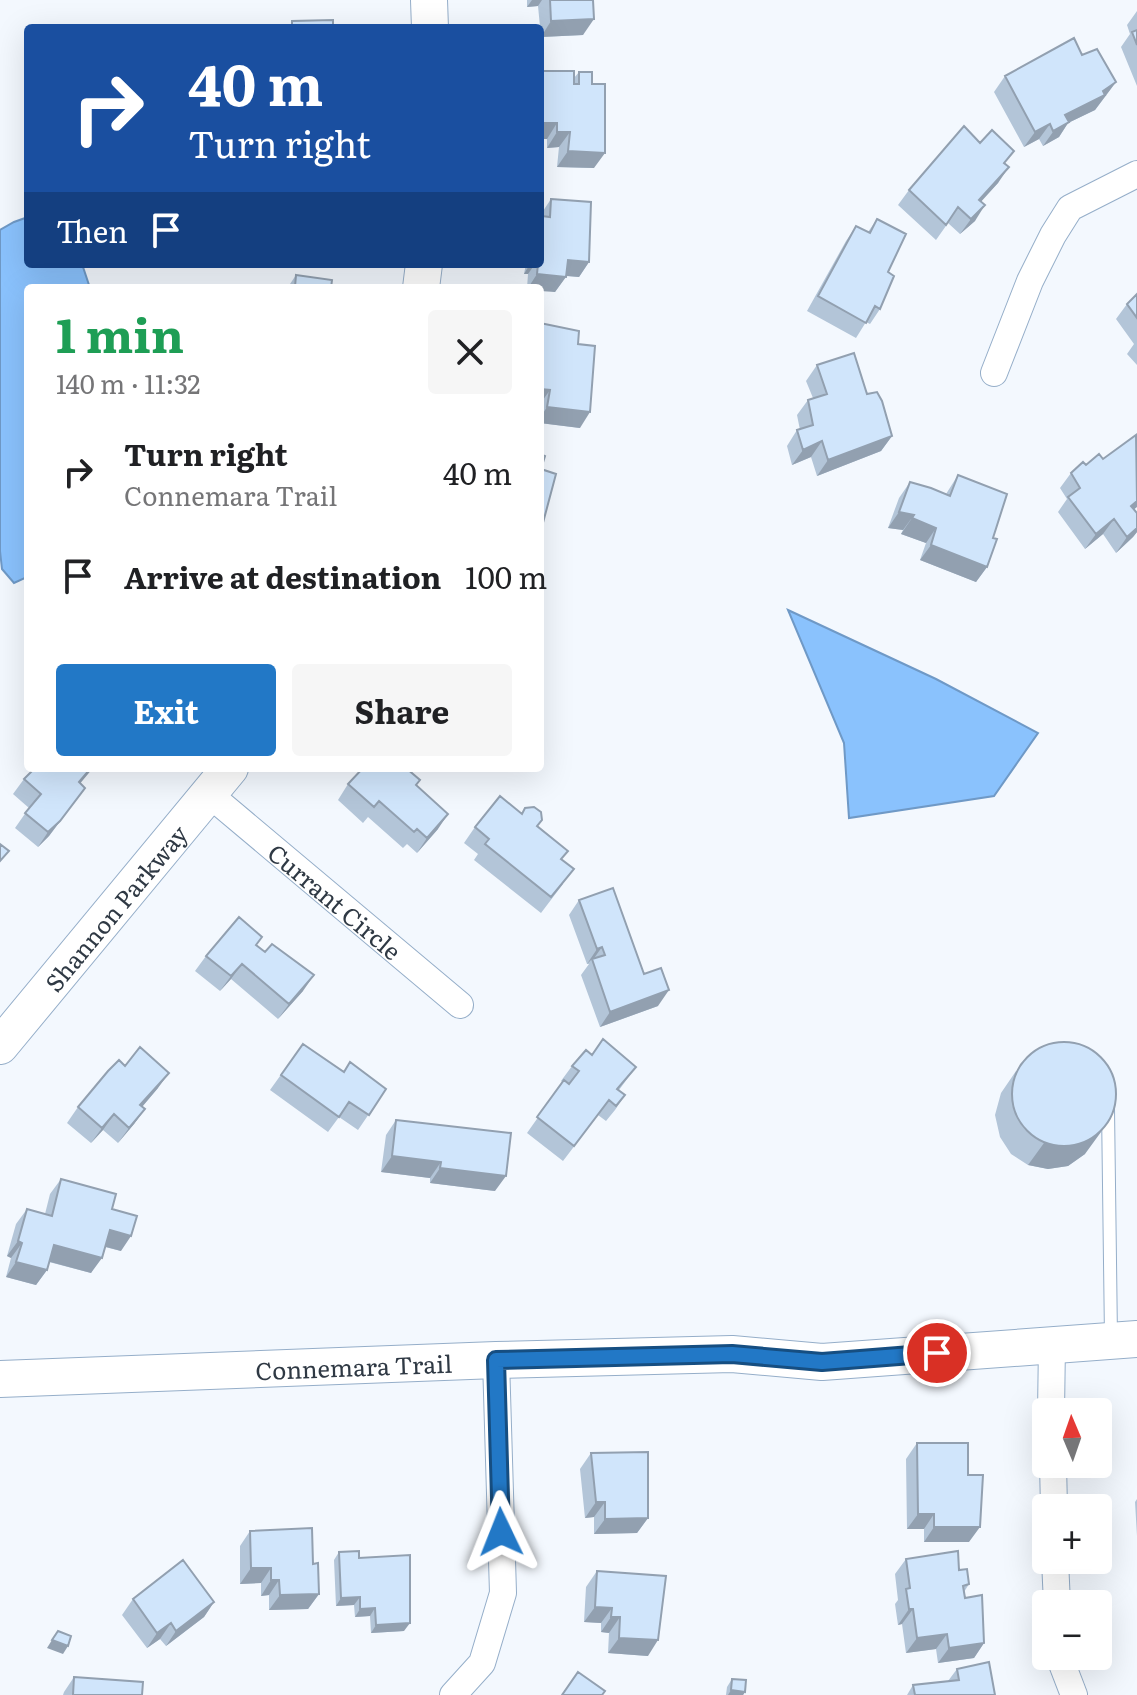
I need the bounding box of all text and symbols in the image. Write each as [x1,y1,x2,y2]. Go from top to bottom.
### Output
text: 40 m [188,40,323,123]
icon: right [56,56,160,160]
text: Turn right [188,116,371,169]
text: Then [56,208,128,252]
icon: arrive [144,208,188,252]
text: 1 min [56,297,184,368]
button: close [428,310,512,394]
text: 140 m · 11:32 [56,363,200,402]
text: Turn right [124,431,288,475]
icon: right [56,450,100,494]
text: 40 m [443,450,512,494]
text: Connemara Trail [124,475,337,514]
icon: arrive [56,554,100,598]
text: Arrive at destination [124,554,441,598]
text: 100 m [465,554,547,598]
button: Exit [56,664,276,756]
button: Share [292,664,512,756]
street label: Shannon Parkway [35,816,194,998]
street label: Currant Circle [261,834,410,967]
pin [903,1319,971,1387]
icon: arrive [915,1331,959,1375]
street label: Connemara Trail [255,1344,453,1387]
north arrow [1032,1398,1112,1478]
map controls [1032,1398,1112,1670]
position arrow [459,1490,543,1574]
button: + [1032,1494,1112,1574]
button: − [1032,1590,1112,1670]

